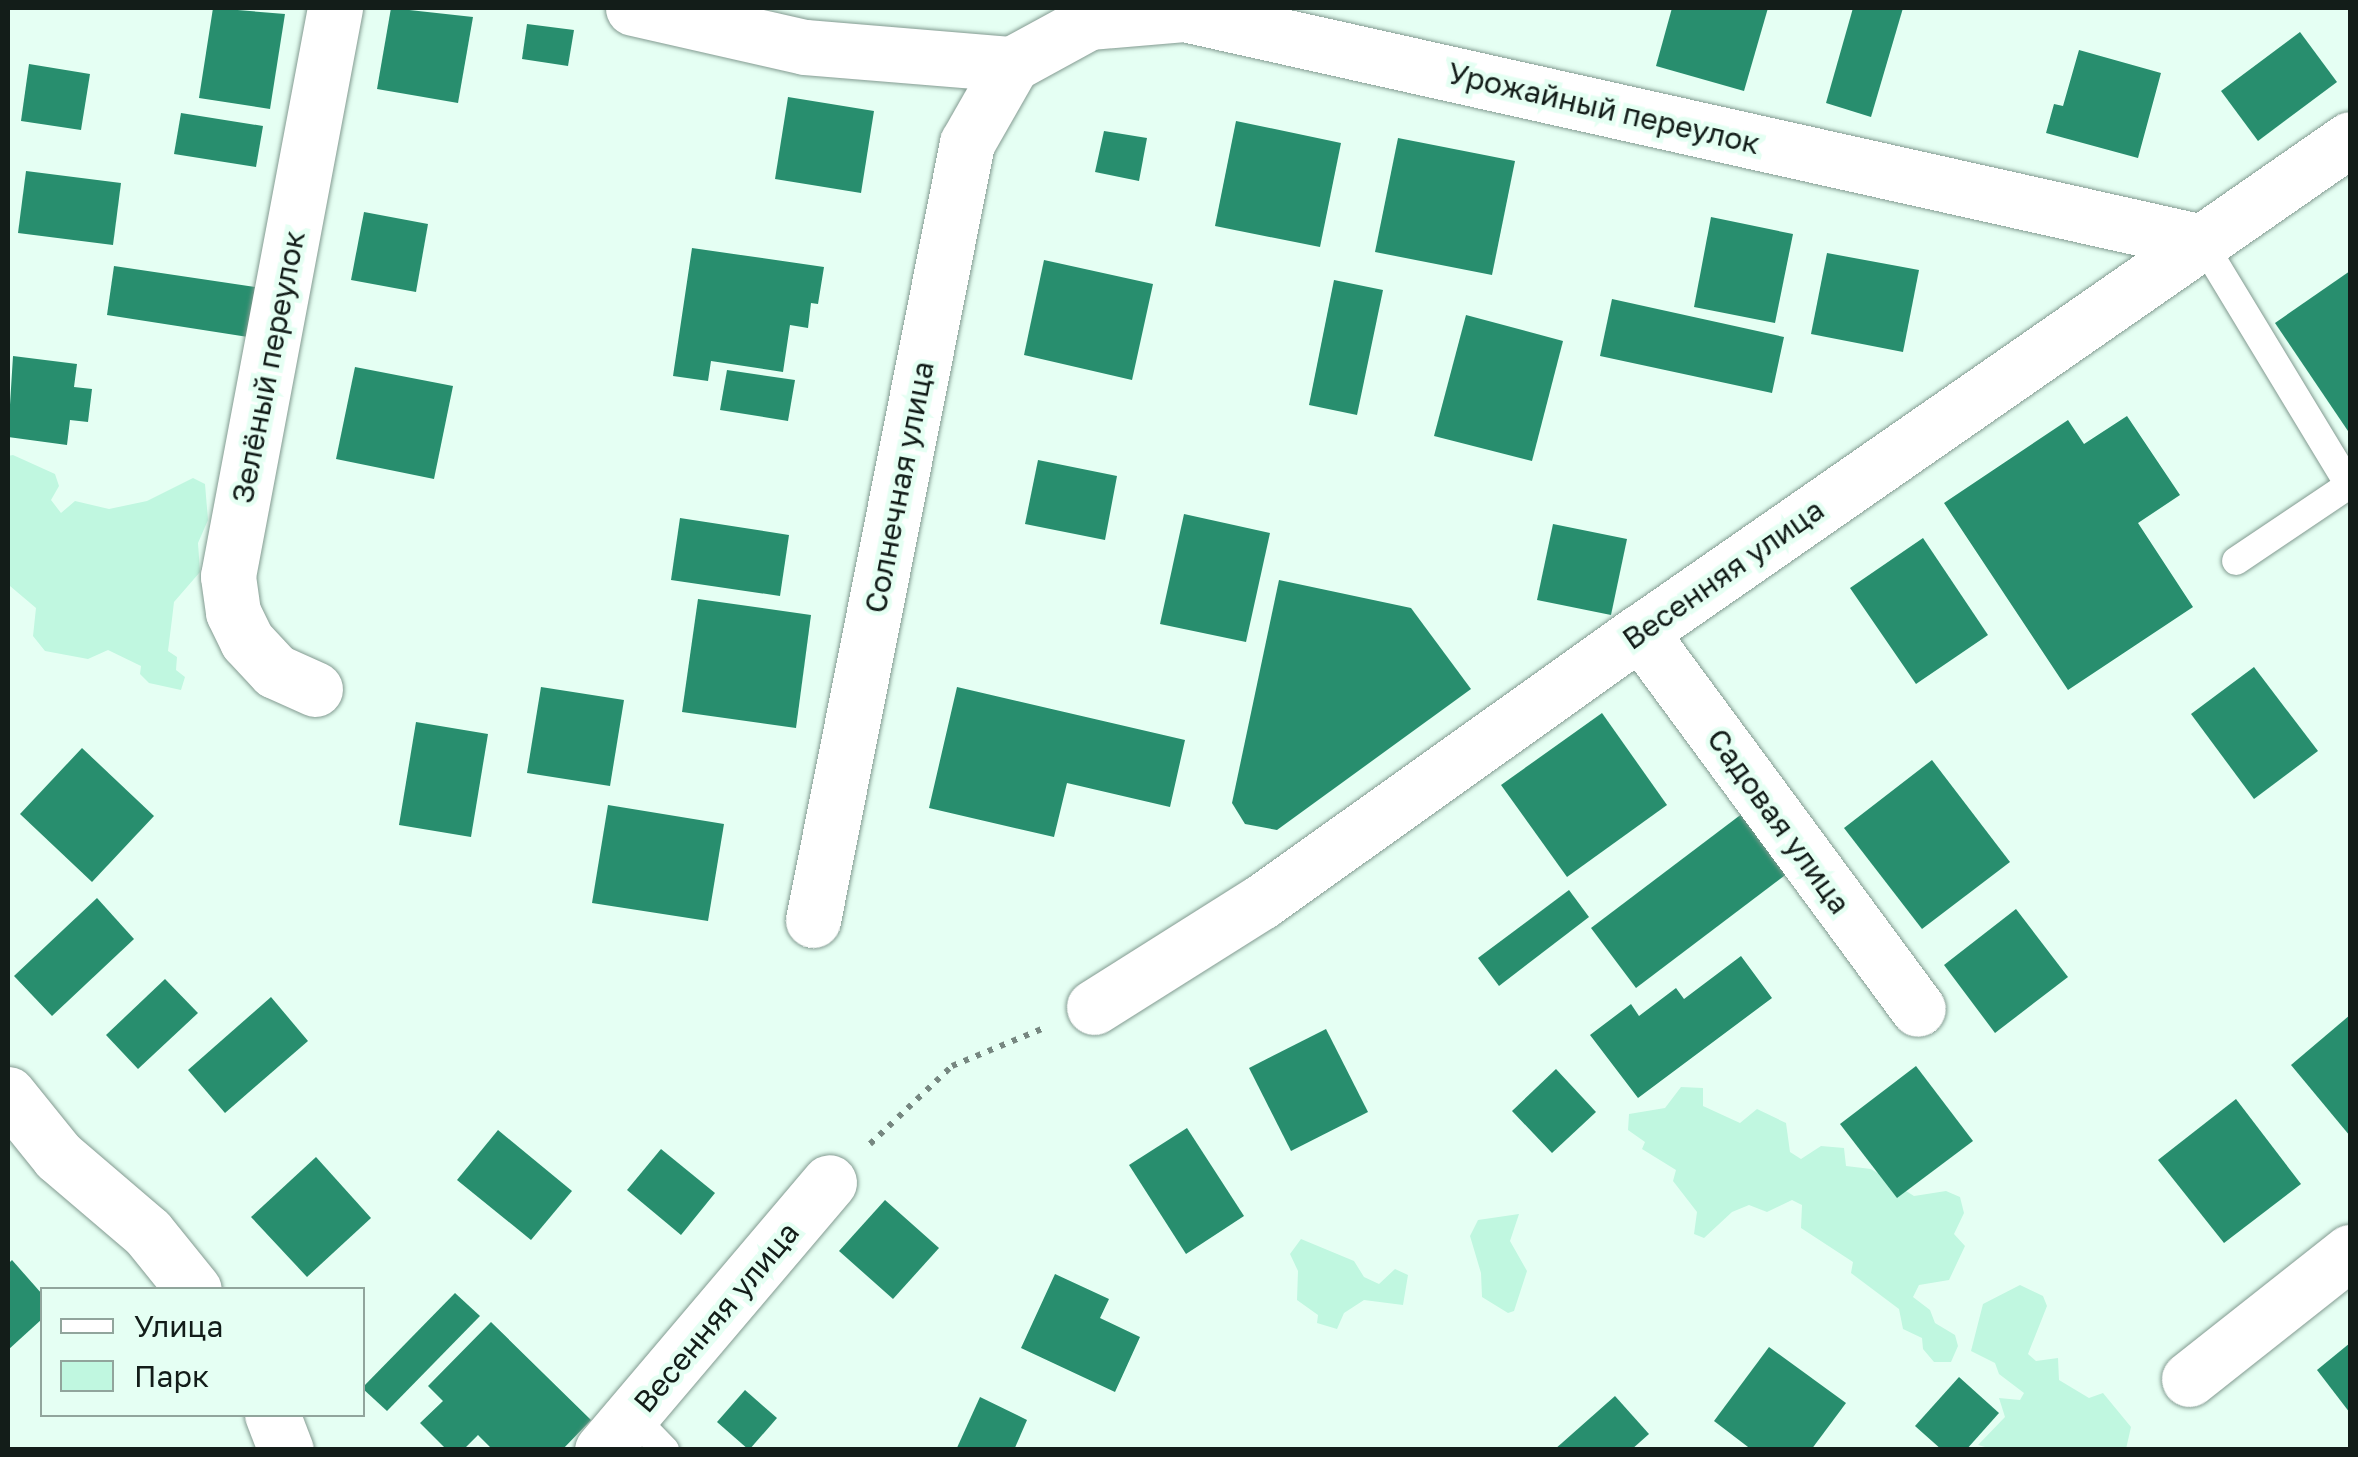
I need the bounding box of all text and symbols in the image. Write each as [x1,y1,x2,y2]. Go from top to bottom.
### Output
street label: Урожайный переулок [1444,55,1764,161]
street label: Зелёный переулок [224,228,312,506]
street label: Солнечная улица [857,358,941,616]
street label: Весенняя улица [1615,491,1831,657]
street label: Садовая улица [1700,721,1858,921]
street label: Весенняя улица [626,1214,806,1420]
legend [40,1287,365,1417]
text: Улица [134,1308,223,1344]
text: Парк [134,1358,209,1394]

